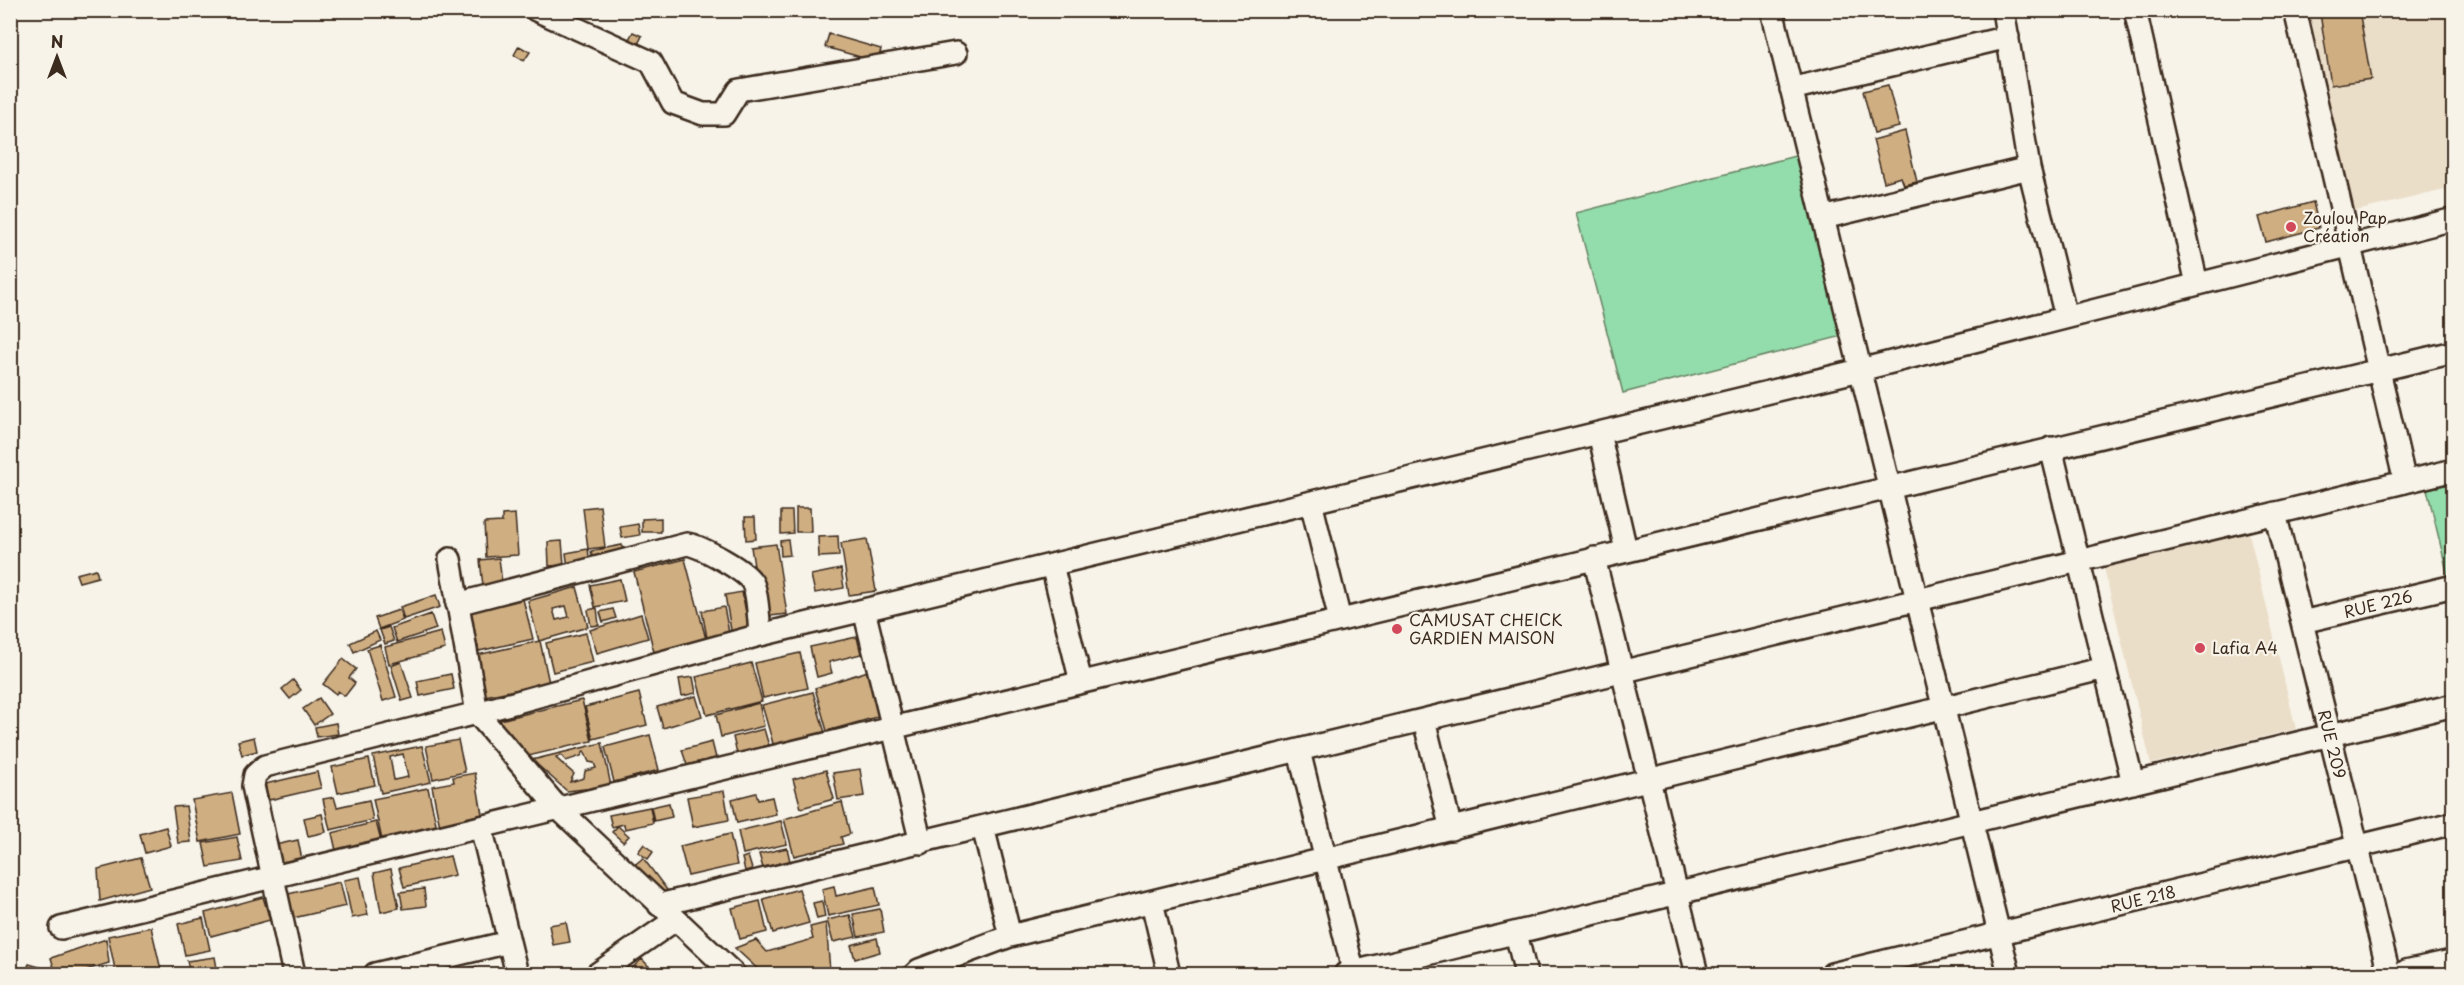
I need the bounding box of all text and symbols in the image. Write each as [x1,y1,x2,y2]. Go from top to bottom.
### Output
north arrow [27,27,87,87]
text: N [51,29,63,53]
place label: Zoulou Pap Création [2303,205,2387,247]
marker: Zoulou Pap Création [2284,220,2298,234]
street label: RUE 226 [2341,583,2415,623]
place label: CAMUSAT CHEICK GARDIEN MAISON [1409,607,1563,649]
marker: CAMUSAT CHEICK GARDIEN MAISON [1390,622,1404,636]
place label: Lafia A4 [2212,635,2278,659]
marker: Lafia A4 [2193,641,2207,655]
street label: RUE 209 [2313,707,2353,781]
street label: RUE 218 [2108,878,2178,918]

